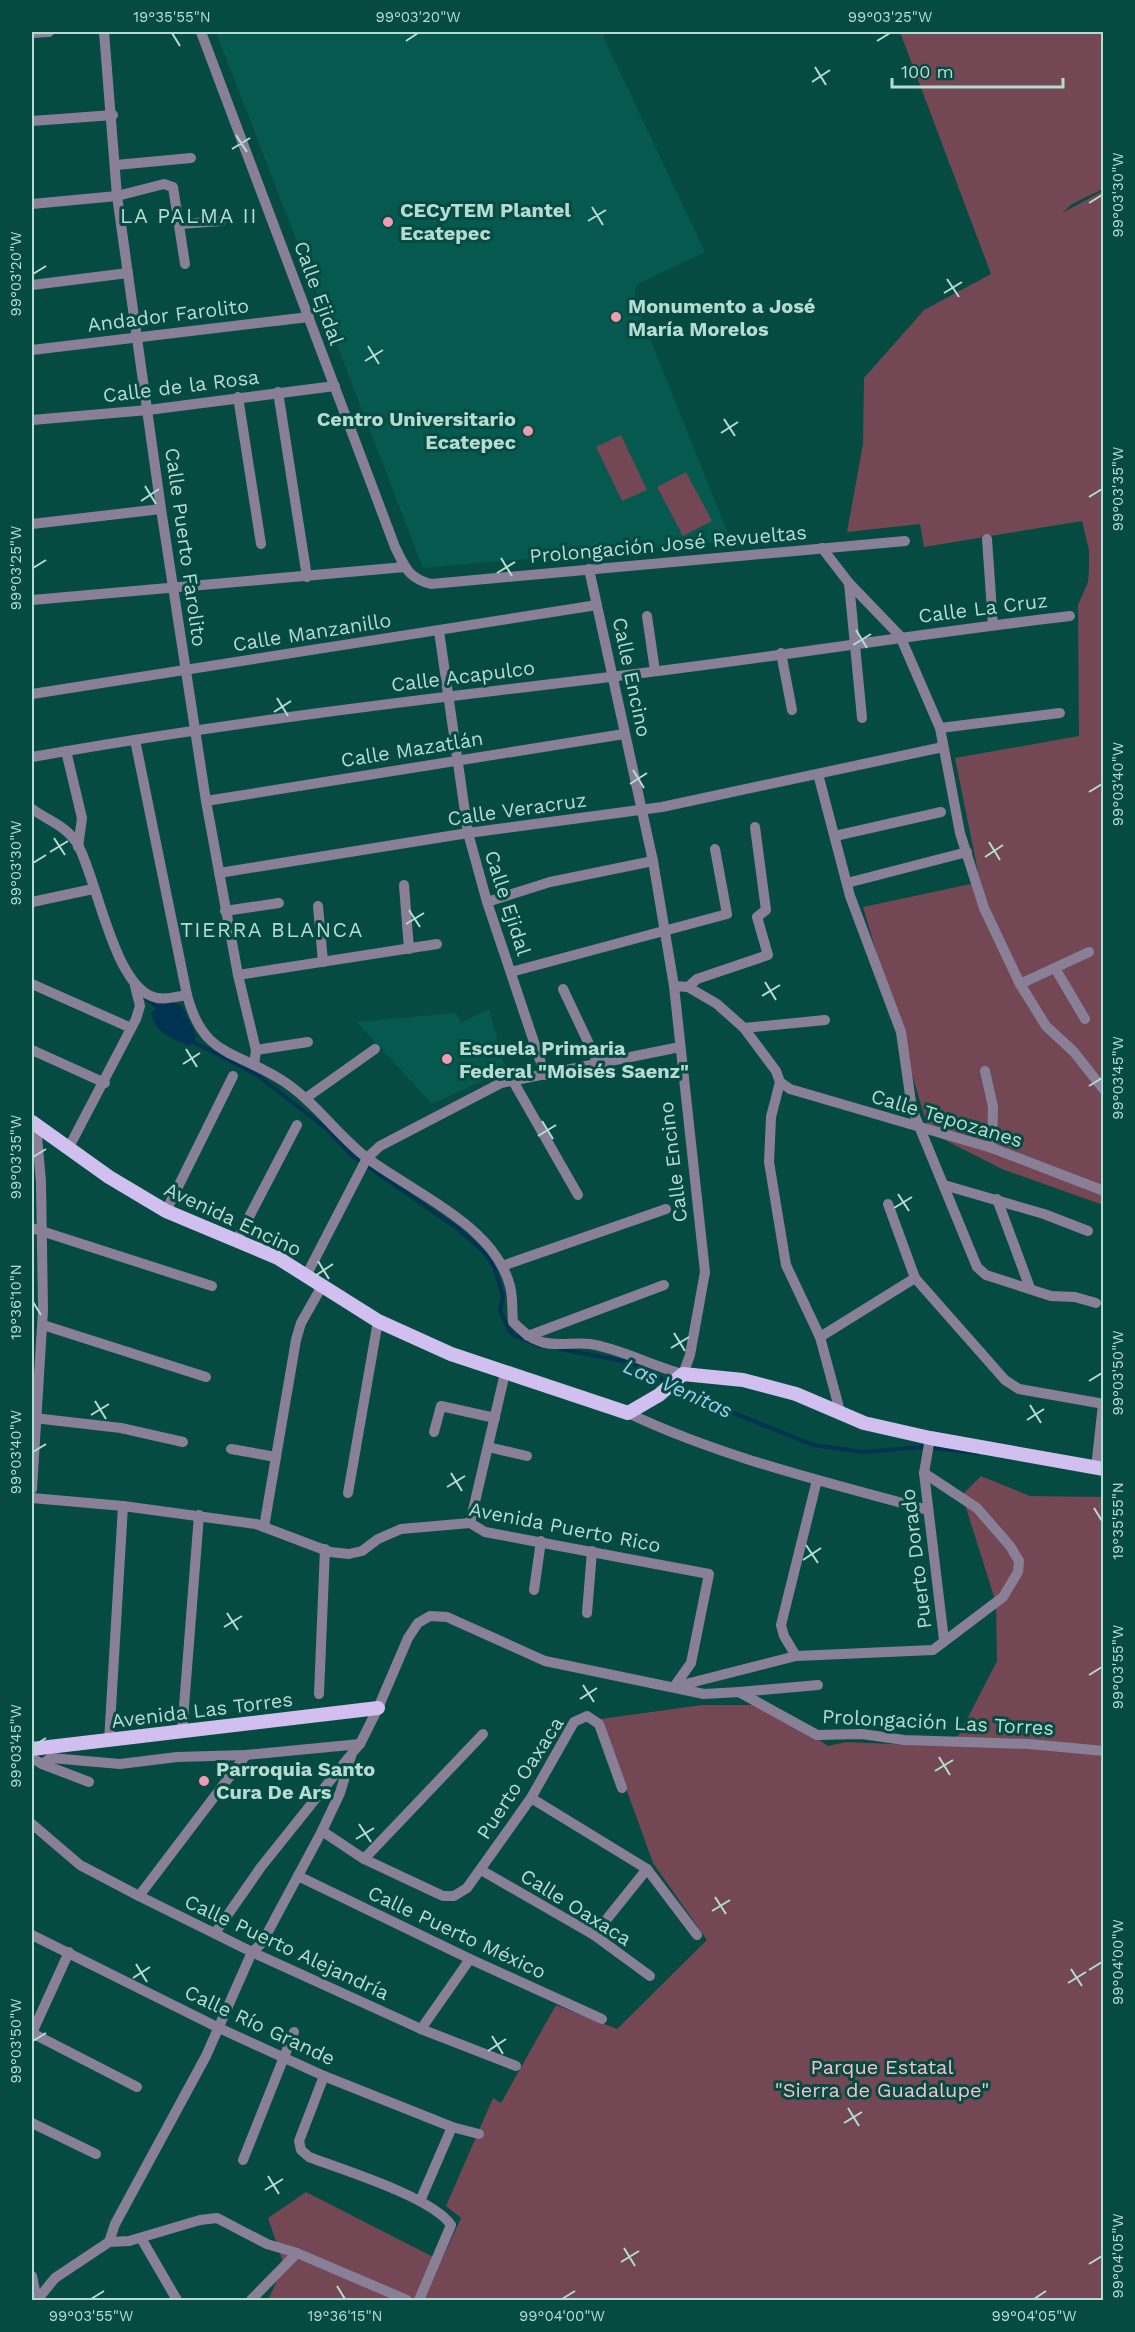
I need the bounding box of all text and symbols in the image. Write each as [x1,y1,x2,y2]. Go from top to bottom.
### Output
text: 19°35'55"N [133,8,211,26]
text: 99°03'20"W [375,8,461,26]
text: 99°03'25"W [848,8,932,26]
scale bar [892,51,1063,89]
text: 100 m [901,61,954,82]
text: 99°03'30"W [1109,152,1127,238]
place label: CECyTEM Plantel Ecatepec [400,198,571,245]
district label: LA PALMA II [120,203,258,228]
marker: CECyTEM Plantel Ecatepec [381,215,395,229]
text: 99°03'20"W [7,231,25,317]
street label: Calle Ejidal [289,238,349,348]
street label: Andador Farolito [86,293,250,337]
place label: Monumento a José María Morelos [628,294,815,341]
marker: Monumento a José María Morelos [609,310,623,324]
street label: Calle de la Rosa [102,365,260,407]
place label: Centro Universitario Ecatepec [317,407,516,454]
marker: Centro Universitario Ecatepec [521,424,535,438]
street label: Calle Puerto Farolito [160,446,212,648]
text: 99°03'35"W [1109,447,1127,531]
street label: Prolongación José Revueltas [528,520,808,568]
text: 99°03'25"W [7,526,25,610]
street label: Calle La Cruz [917,588,1049,628]
street label: Calle Manzanillo [231,608,393,656]
street label: Calle Encino [608,615,656,739]
street label: Calle Acapulco [390,655,536,697]
street label: Calle Mazatlán [339,726,485,772]
text: 99°03'40"W [1109,742,1127,826]
street label: Calle Veracruz [446,787,588,831]
text: 99°03'30"W [7,820,25,906]
street label: Calle Ejidal [480,847,536,959]
district label: TIERRA BLANCA [180,917,364,942]
place label: Escuela Primaria Federal "Moisés Saenz" [459,1036,689,1083]
text: 99°03'45"W [1109,1036,1127,1120]
marker: Escuela Primaria Federal "Moisés Saenz" [440,1052,454,1066]
street label: Calle Tepozanes [868,1084,1026,1152]
street label: Calle Encino [654,1100,692,1224]
text: 99°03'35"W [7,1115,25,1199]
street label: Avenida Encino [161,1177,305,1261]
text: 19°36'10"N [7,1264,25,1340]
text: 99°03'50"W [1109,1330,1127,1416]
water label: Las Venitas [620,1353,736,1423]
text: 99°03'40"W [7,1410,25,1494]
text: 19°35'55"N [1109,1482,1127,1560]
street label: Puerto Dorado [895,1488,937,1630]
street label: Avenida Puerto Rico [467,1497,663,1557]
text: 99°03'55"W [1109,1625,1127,1709]
street label: Avenida Las Torres [110,1687,294,1733]
text: 99°03'45"W [7,1704,25,1788]
street label: Prolongación Las Torres [821,1704,1055,1740]
street label: Puerto Oaxaca [471,1712,569,1844]
place label: Parroquia Santo Cura De Ars [216,1757,375,1804]
marker: Parroquia Santo Cura De Ars [197,1774,211,1788]
street label: Calle Oaxaca [516,1863,636,1951]
street label: Calle Puerto México [364,1880,550,1984]
street label: Calle Puerto Alejandría [181,1889,393,2005]
text: 99°04'00"W [1109,1919,1127,2005]
street label: Calle Río Grande [181,1980,339,2070]
text: 99°03'50"W [7,1998,25,2084]
park label: Parque Estatal "Sierra de Guadalupe" [775,2055,989,2102]
text: 99°04'05"W [1109,2213,1127,2299]
text: 99°03'55"W [49,2307,133,2325]
text: 19°36'15"N [307,2307,383,2325]
text: 99°04'00"W [519,2307,605,2325]
text: 99°04'05"W [991,2307,1077,2325]

